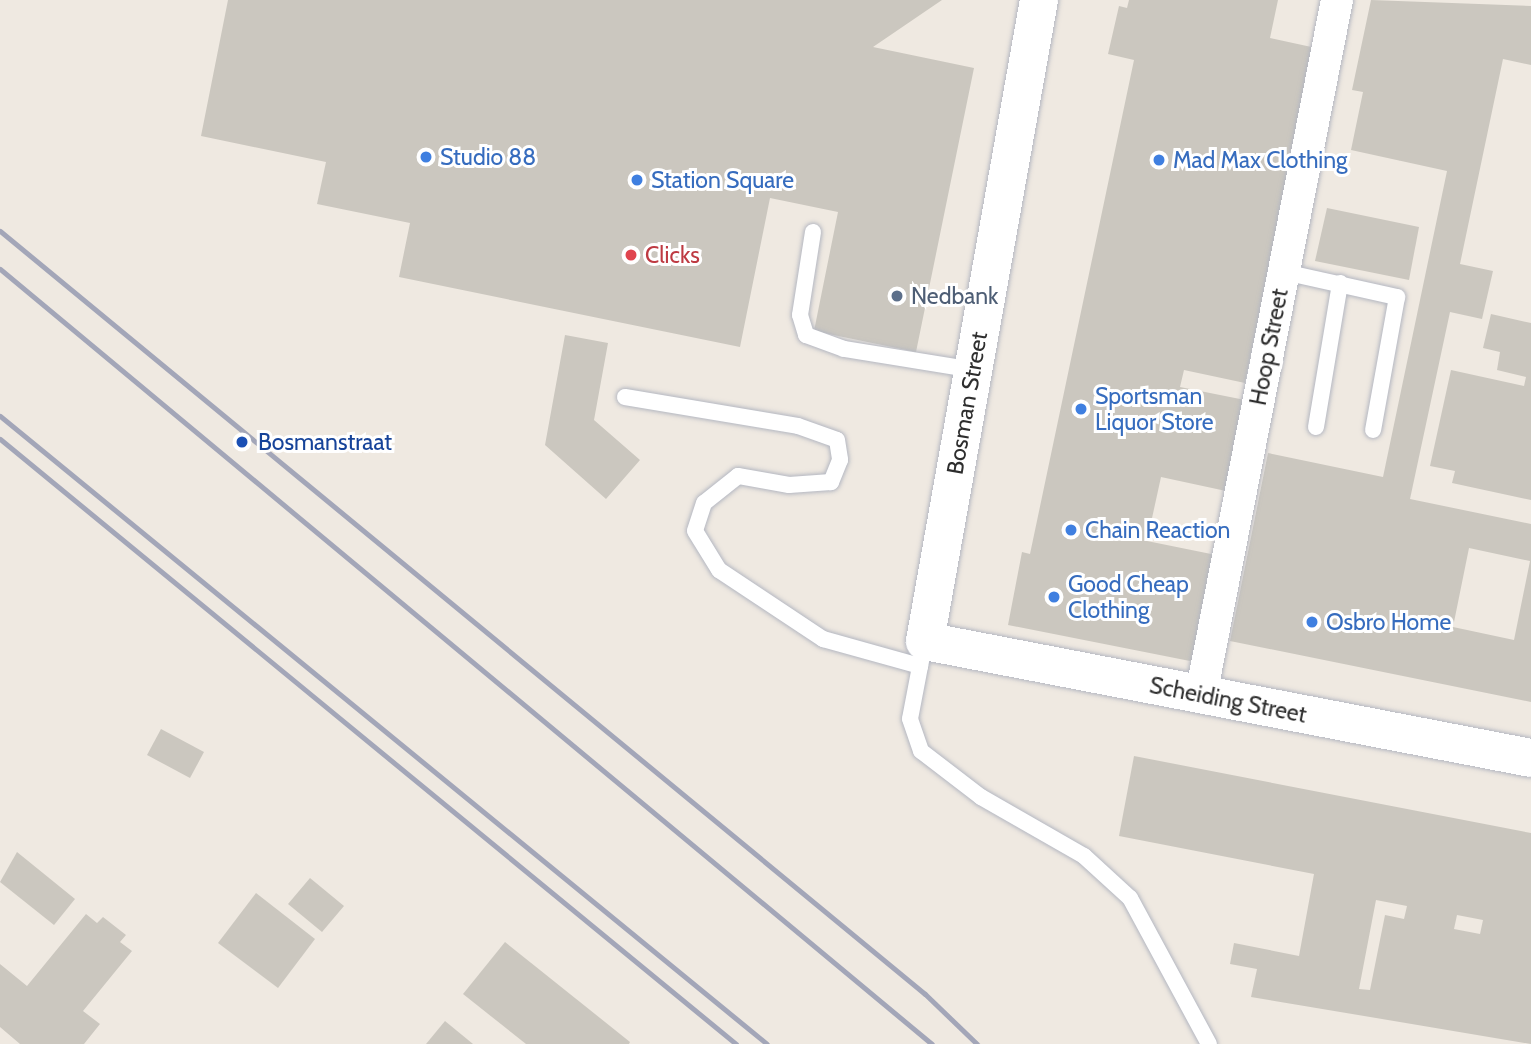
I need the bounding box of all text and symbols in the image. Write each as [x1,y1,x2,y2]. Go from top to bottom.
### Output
place label: Studio 88 [440,143,536,171]
place label: Mad Max Clothing [1173,146,1348,174]
marker: Studio 88 [418,149,434,165]
marker: Mad Max Clothing [1151,152,1167,168]
place label: Station Square [651,166,794,194]
marker: Station Square [629,172,645,188]
place label: Clicks [645,241,700,269]
marker: Clicks [623,247,639,263]
place label: Nedbank [911,282,998,310]
street label: Hoop Street [1244,286,1294,408]
marker: Nedbank [889,288,905,304]
street label: Bosman Street [941,330,993,476]
place label: Sportsman Liquor Store [1095,382,1213,436]
marker: Sportsman Liquor Store [1073,401,1089,417]
place label: Bosmanstraat [258,428,392,456]
marker: Bosmanstraat [232,432,252,452]
place label: Chain Reaction [1085,516,1230,544]
marker: Chain Reaction [1063,522,1079,538]
place label: Good Cheap Clothing [1068,570,1189,624]
marker: Good Cheap Clothing [1046,589,1062,605]
place label: Osbro Home [1326,608,1451,636]
marker: Osbro Home [1304,614,1320,630]
street label: Scheiding Street [1147,671,1309,729]

